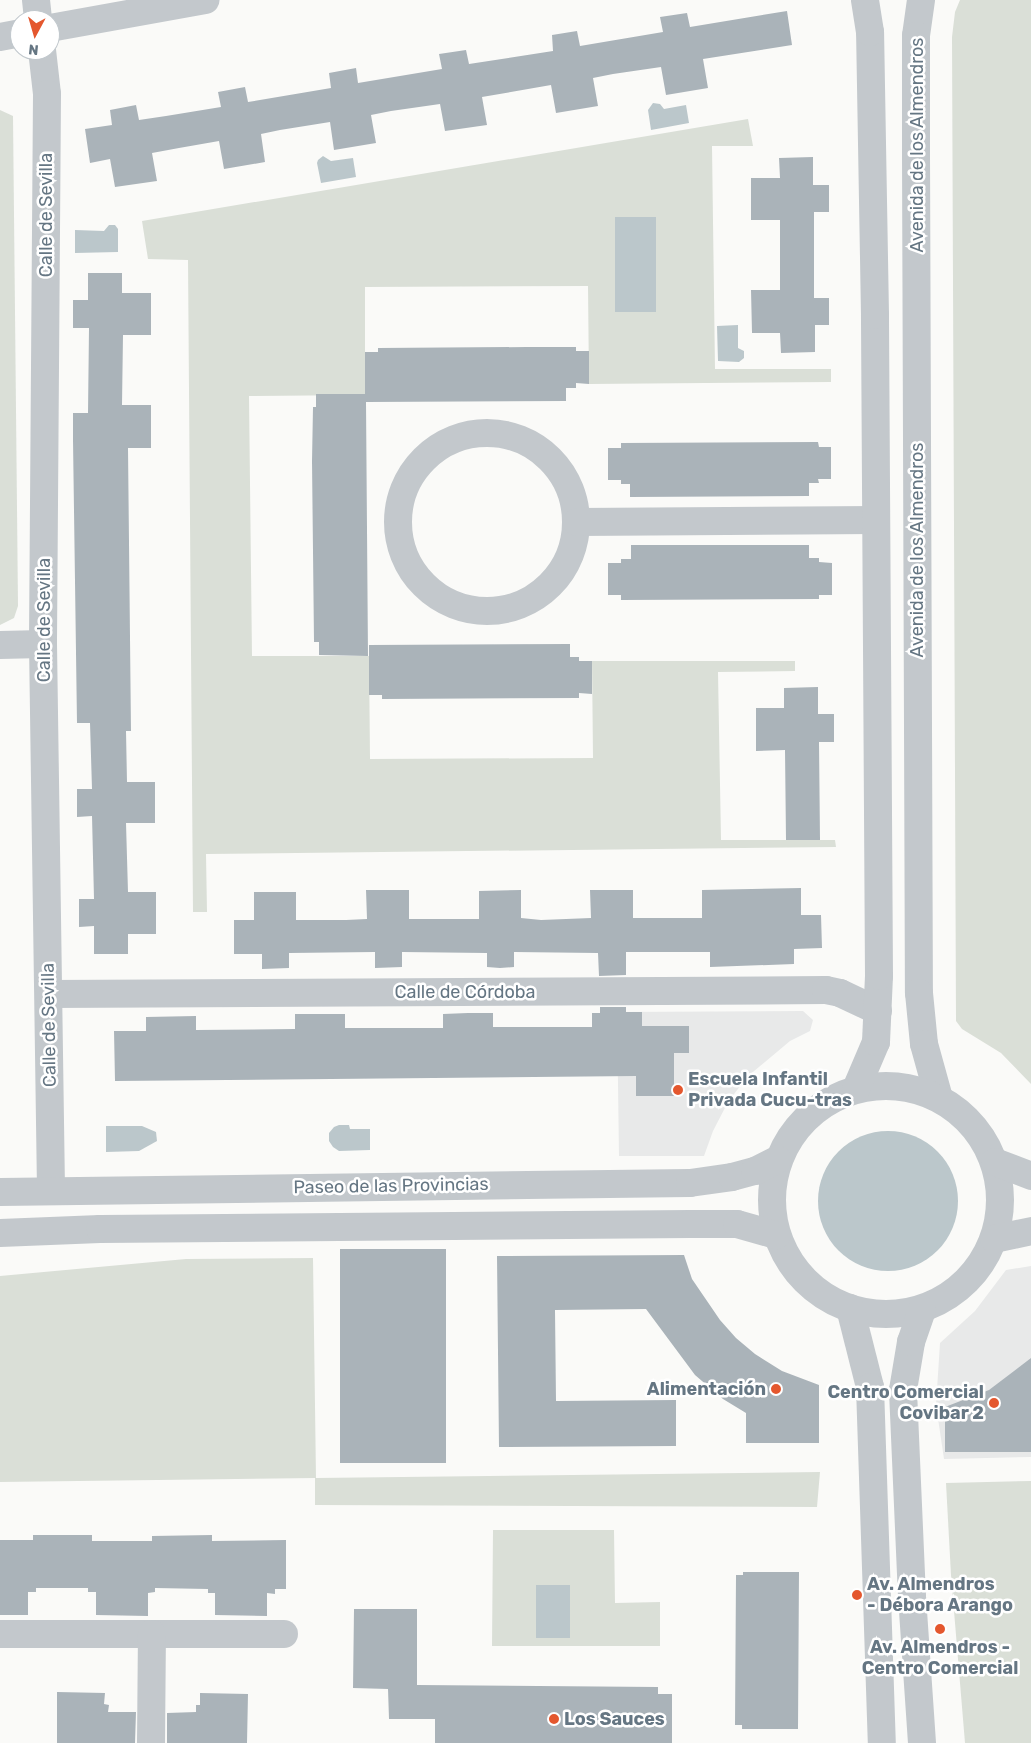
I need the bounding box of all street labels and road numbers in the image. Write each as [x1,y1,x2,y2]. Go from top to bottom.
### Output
street label: Avenida de los Almendros [906,37,928,253]
street label: Calle de Sevilla [35,153,57,277]
street label: Avenida de los Almendros [906,442,928,658]
street label: Calle de Sevilla [33,558,55,682]
street label: Calle de Sevilla [37,963,61,1087]
street label: Calle de Córdoba [394,981,536,1003]
street label: Paseo de las Provincias [293,1173,489,1199]

